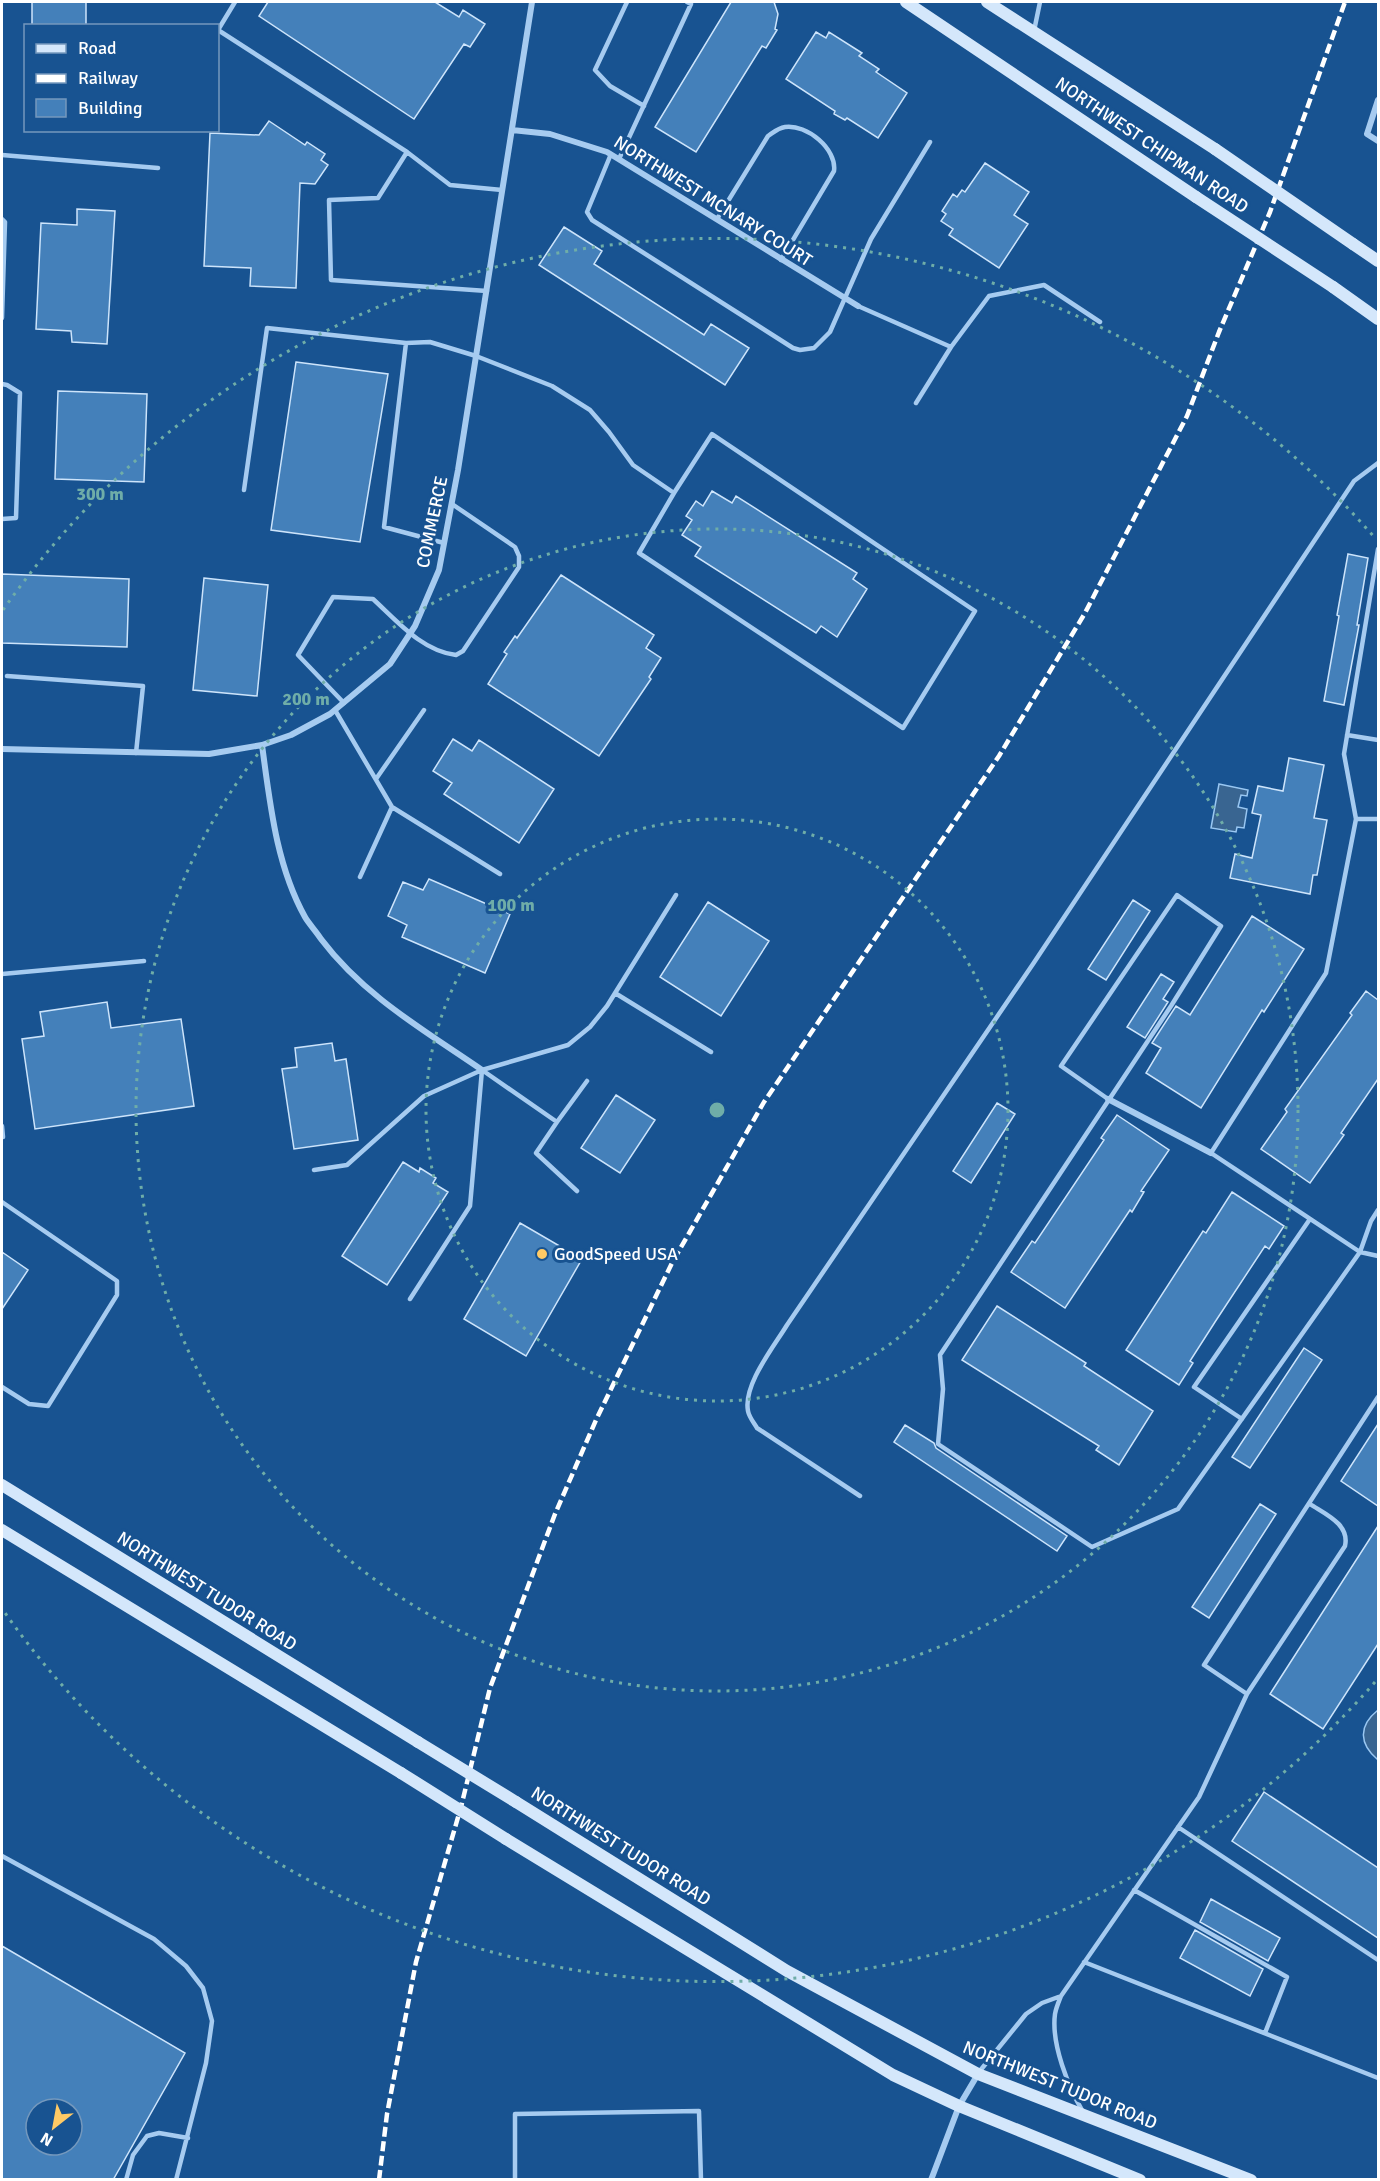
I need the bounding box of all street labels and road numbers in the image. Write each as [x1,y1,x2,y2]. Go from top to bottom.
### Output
street label: NORTHWEST CHIPMAN ROAD [1051,72,1253,218]
street label: NORTHWEST MCNARY COURT [610,131,816,271]
street label: COMMERCE [412,474,452,570]
street label: NORTHWEST TUDOR ROAD [113,1527,301,1655]
street label: NORTHWEST TUDOR ROAD [527,1782,715,1910]
street label: NORTHWEST TUDOR ROAD [960,2036,1160,2134]

